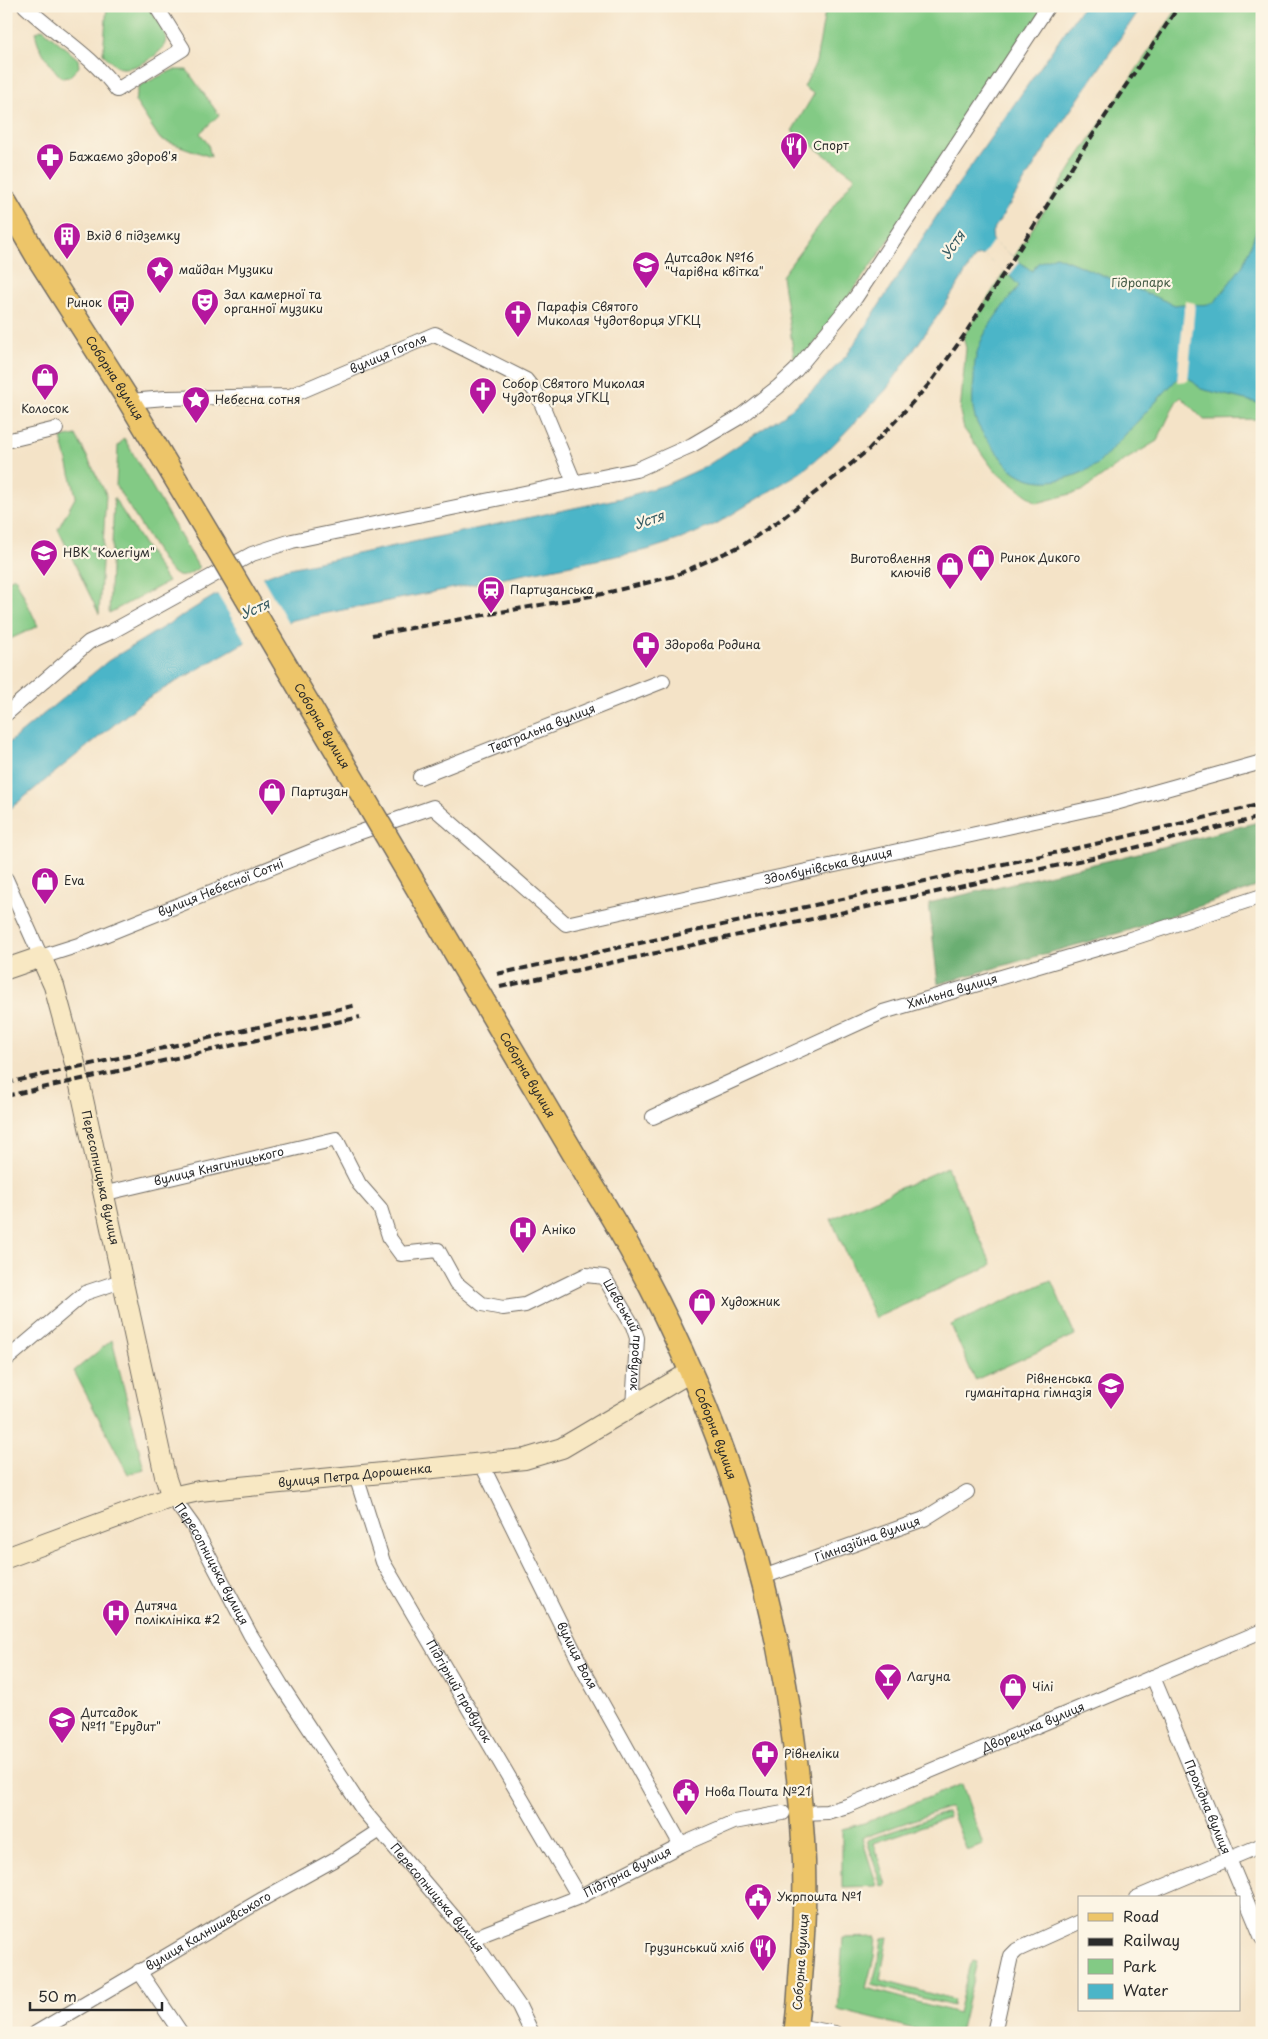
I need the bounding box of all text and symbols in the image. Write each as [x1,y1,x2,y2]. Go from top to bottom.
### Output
restaurant icon: Спорт [779,131,809,170]
place label: Спорт [813,136,849,154]
pharmacy icon: Бажаємо здоров'я [35,142,65,181]
place label: Бажаємо здоров'я [69,147,177,165]
building icon: Вхід в підземку [52,221,82,260]
water label: Устя [935,225,971,263]
place label: Вхід в підземку [86,226,180,244]
place label: Дитсадок №16 "Чарівна квітка" [664,248,764,280]
school or university icon: Дитсадок №16 "Чарівна квітка" [631,250,661,289]
place icon: майдан Музики [145,255,175,294]
place label: майдан Музики [179,260,273,278]
park label: Гідропарк [1111,273,1172,291]
place label: Зал камерної та органної музики [224,285,323,317]
theatre icon: Зал камерної та органної музики [190,287,220,326]
bus stop icon: Ринок [106,288,136,327]
place label: Ринок [67,293,103,311]
place label: Парафія Святого Миколая Чудотворця УГКЦ [537,297,701,329]
church icon: Парафія Святого Миколая Чудотворця УГКЦ [503,299,533,338]
street label: вулиця Гоголя [347,329,429,377]
street label: Соборна вулиця [82,332,149,423]
shop icon: Колосок [30,362,60,401]
place label: Собор Святого Миколая Чудотворця УГКЦ [502,374,645,406]
church icon: Собор Святого Миколая Чудотворця УГКЦ [468,376,498,415]
place icon: Небесна сотня [181,385,211,424]
place label: Небесна сотня [215,390,300,408]
place label: Колосок [21,399,70,417]
water label: Устя [631,504,668,534]
school or university icon: НВК "Колегіум" [29,538,59,577]
place label: НВК "Колегіум" [63,543,155,561]
shop icon: Ринок Дикого [966,543,996,582]
place label: Ринок Дикого [1000,548,1080,566]
place label: Виготовлення ключів [850,549,931,581]
shop icon: Виготовлення ключів [935,551,965,590]
station icon: Партизанська [476,575,506,614]
place label: Партизанська [510,580,594,598]
water label: Устя [237,592,274,624]
pharmacy icon: Здорова Родина [631,630,661,669]
place label: Здорова Родина [664,635,761,653]
street label: Соборна вулиця [290,679,355,772]
street label: Театральна вулиця [485,699,598,757]
shop icon: Партизан [257,777,287,816]
place label: Партизан [291,782,348,800]
street label: Здолбунівська вулиця [762,843,894,888]
street label: вулиця Небесної Сотні [155,854,286,921]
shop icon: Eva [30,866,60,905]
place label: Eva [64,871,85,889]
street label: Хмільна вулиця [905,969,999,1012]
street label: Соборна вулиця [496,1028,560,1121]
street label: Пересопницька вулиця [78,1108,124,1247]
street label: вулиця Княгиницького [152,1142,286,1190]
hospital icon: Аніко [508,1215,538,1254]
place label: Аніко [542,1220,576,1238]
street label: Шевський провулок [599,1275,647,1392]
shop icon: Художник [687,1287,717,1326]
place label: Художник [721,1292,781,1310]
place label: Рівненська гуманітарна гімназія [965,1369,1093,1401]
school or university icon: Рівненська гуманітарна гімназія [1096,1371,1126,1410]
street label: Соборна вулиця [690,1385,742,1482]
street label: вулиця Петра Дорошенка [277,1458,433,1491]
street label: Пересопницька вулиця [171,1499,254,1628]
street label: Гімназійна вулиця [812,1511,922,1566]
place label: Дитяча поліклініка #2 [134,1596,220,1628]
hospital icon: Дитяча поліклініка #2 [101,1598,131,1637]
street label: вулиця Воля [553,1618,602,1692]
street label: Підгірний провулок [422,1636,497,1746]
bar icon: Лагуна [873,1662,903,1701]
place label: Лагуна [907,1667,951,1685]
shop icon: Чілі [998,1672,1028,1711]
place label: Чілі [1032,1677,1054,1695]
street label: Дворецька вулиця [978,1697,1087,1757]
place label: Дитсадок №11 "Ерудит" [80,1703,161,1735]
school or university icon: Дитсадок №11 "Ерудит" [47,1705,77,1744]
pharmacy icon: Рівнеліки [750,1739,780,1778]
place label: Рівнеліки [784,1744,839,1762]
street label: Прохідна вулиця [1180,1757,1236,1857]
public building icon: Нова Пошта №21 [671,1777,701,1816]
place label: Нова Пошта №21 [705,1782,811,1800]
street label: Пересопницька вулиця [387,1839,489,1956]
street label: Підгірна вулиця [580,1842,674,1901]
public building icon: Укрпошта №1 [743,1882,773,1921]
street label: вулиця Калнишевського [142,1886,274,1975]
place label: Укрпошта №1 [777,1887,862,1905]
legend [1078,1896,1240,2012]
text: Road [1123,1904,1159,1927]
street label: Соборна вулиця [788,1913,812,2011]
text: Railway [1123,1928,1180,1951]
restaurant icon: Грузинський хліб [748,1933,778,1972]
place label: Грузинський хліб [644,1938,744,1956]
text: Park [1123,1954,1157,1977]
text: Water [1123,1978,1168,2001]
scale bar [30,1979,162,2011]
text: 50 m [38,1984,77,2007]

